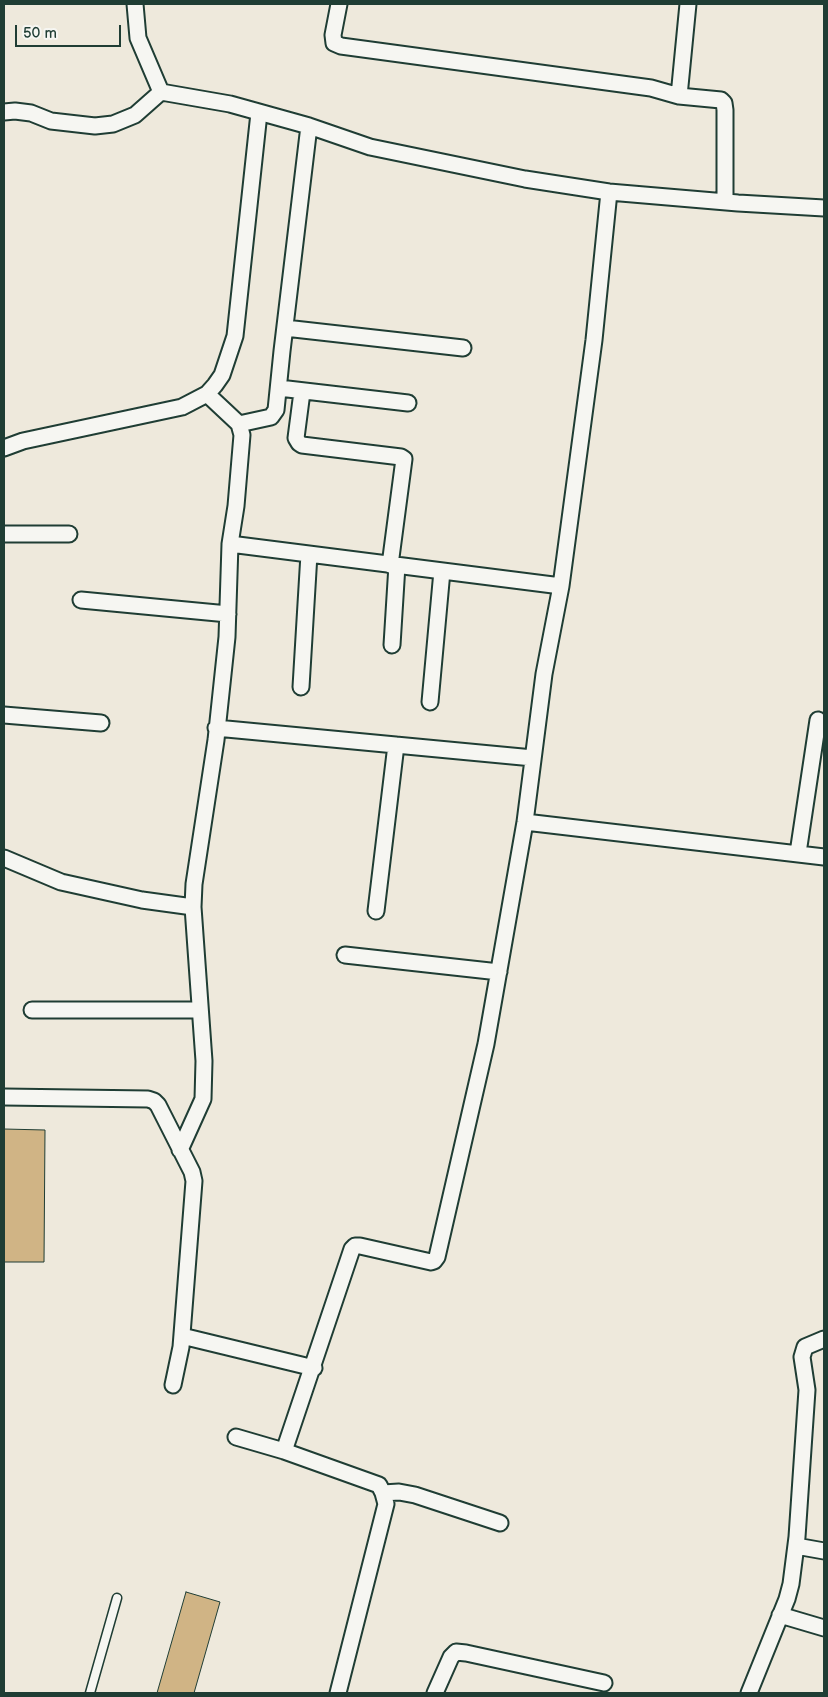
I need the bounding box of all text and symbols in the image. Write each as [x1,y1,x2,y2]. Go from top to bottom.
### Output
scale bar [18,15,124,47]
text: 50 m [23,24,57,43]

